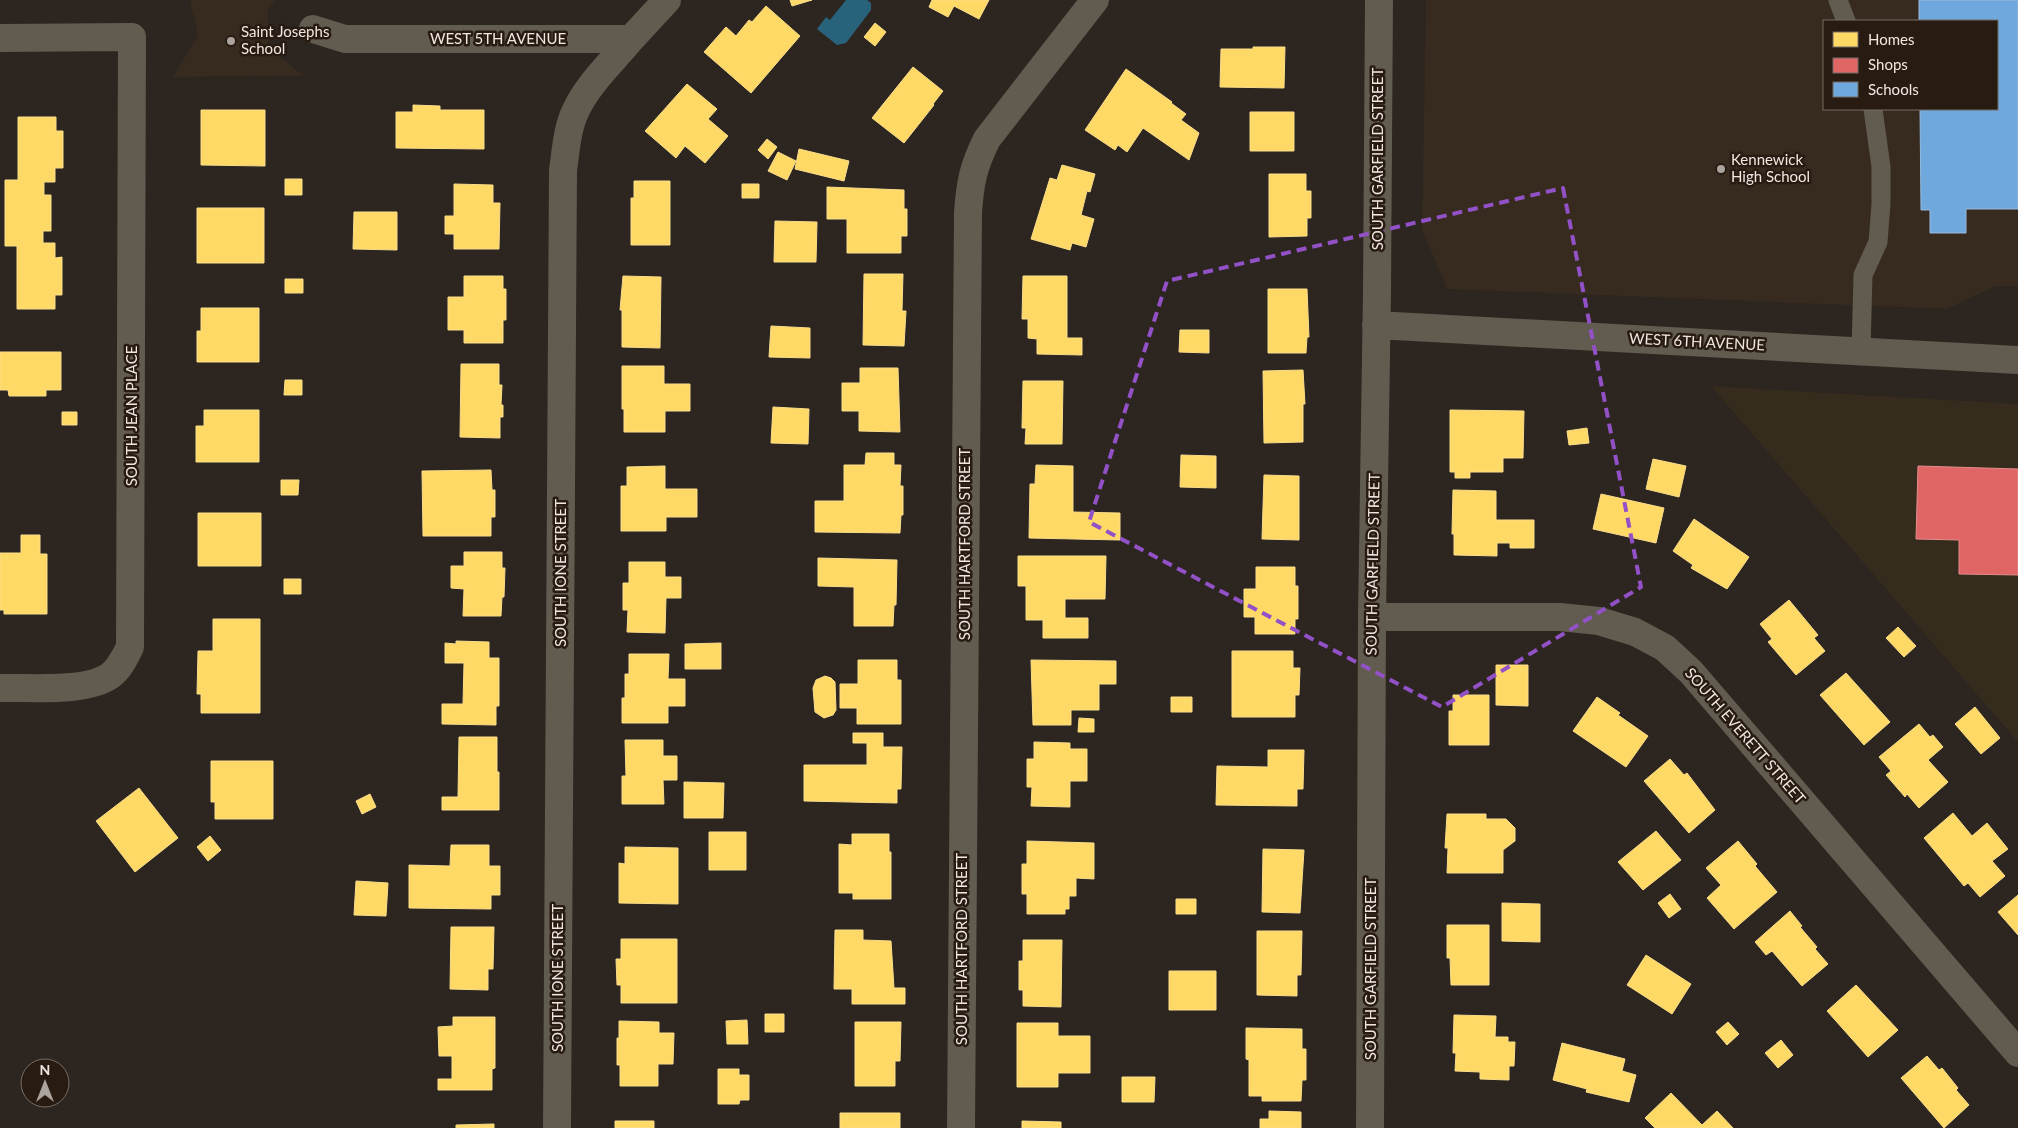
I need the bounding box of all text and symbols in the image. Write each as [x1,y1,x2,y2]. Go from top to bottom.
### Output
legend [1823,20,1998,110]
place label: Saint Josephs School [241,22,329,57]
street label: WEST 5TH AVENUE [430,29,566,47]
text: Homes [1868,30,1914,48]
marker: Saint Josephs School [225,35,237,47]
text: Shops [1868,55,1908,73]
street label: SOUTH GARFIELD STREET [1368,68,1386,250]
text: Schools [1868,80,1919,98]
place label: Kennewick High School [1731,150,1810,185]
marker: Kennewick High School [1715,163,1727,175]
street label: WEST 6TH AVENUE [1629,328,1766,354]
street label: SOUTH JEAN PLACE [122,346,140,486]
street label: SOUTH HARTFORD STREET [955,448,973,640]
street label: SOUTH GARFIELD STREET [1361,472,1383,655]
street label: SOUTH IONE STREET [551,499,569,647]
street label: SOUTH EVERETT STREET [1682,664,1810,807]
street label: SOUTH HARTFORD STREET [952,853,970,1045]
street label: SOUTH GARFIELD STREET [1361,878,1379,1060]
street label: SOUTH IONE STREET [548,904,566,1052]
north arrow [20,1058,70,1108]
text: N [40,1061,50,1078]

